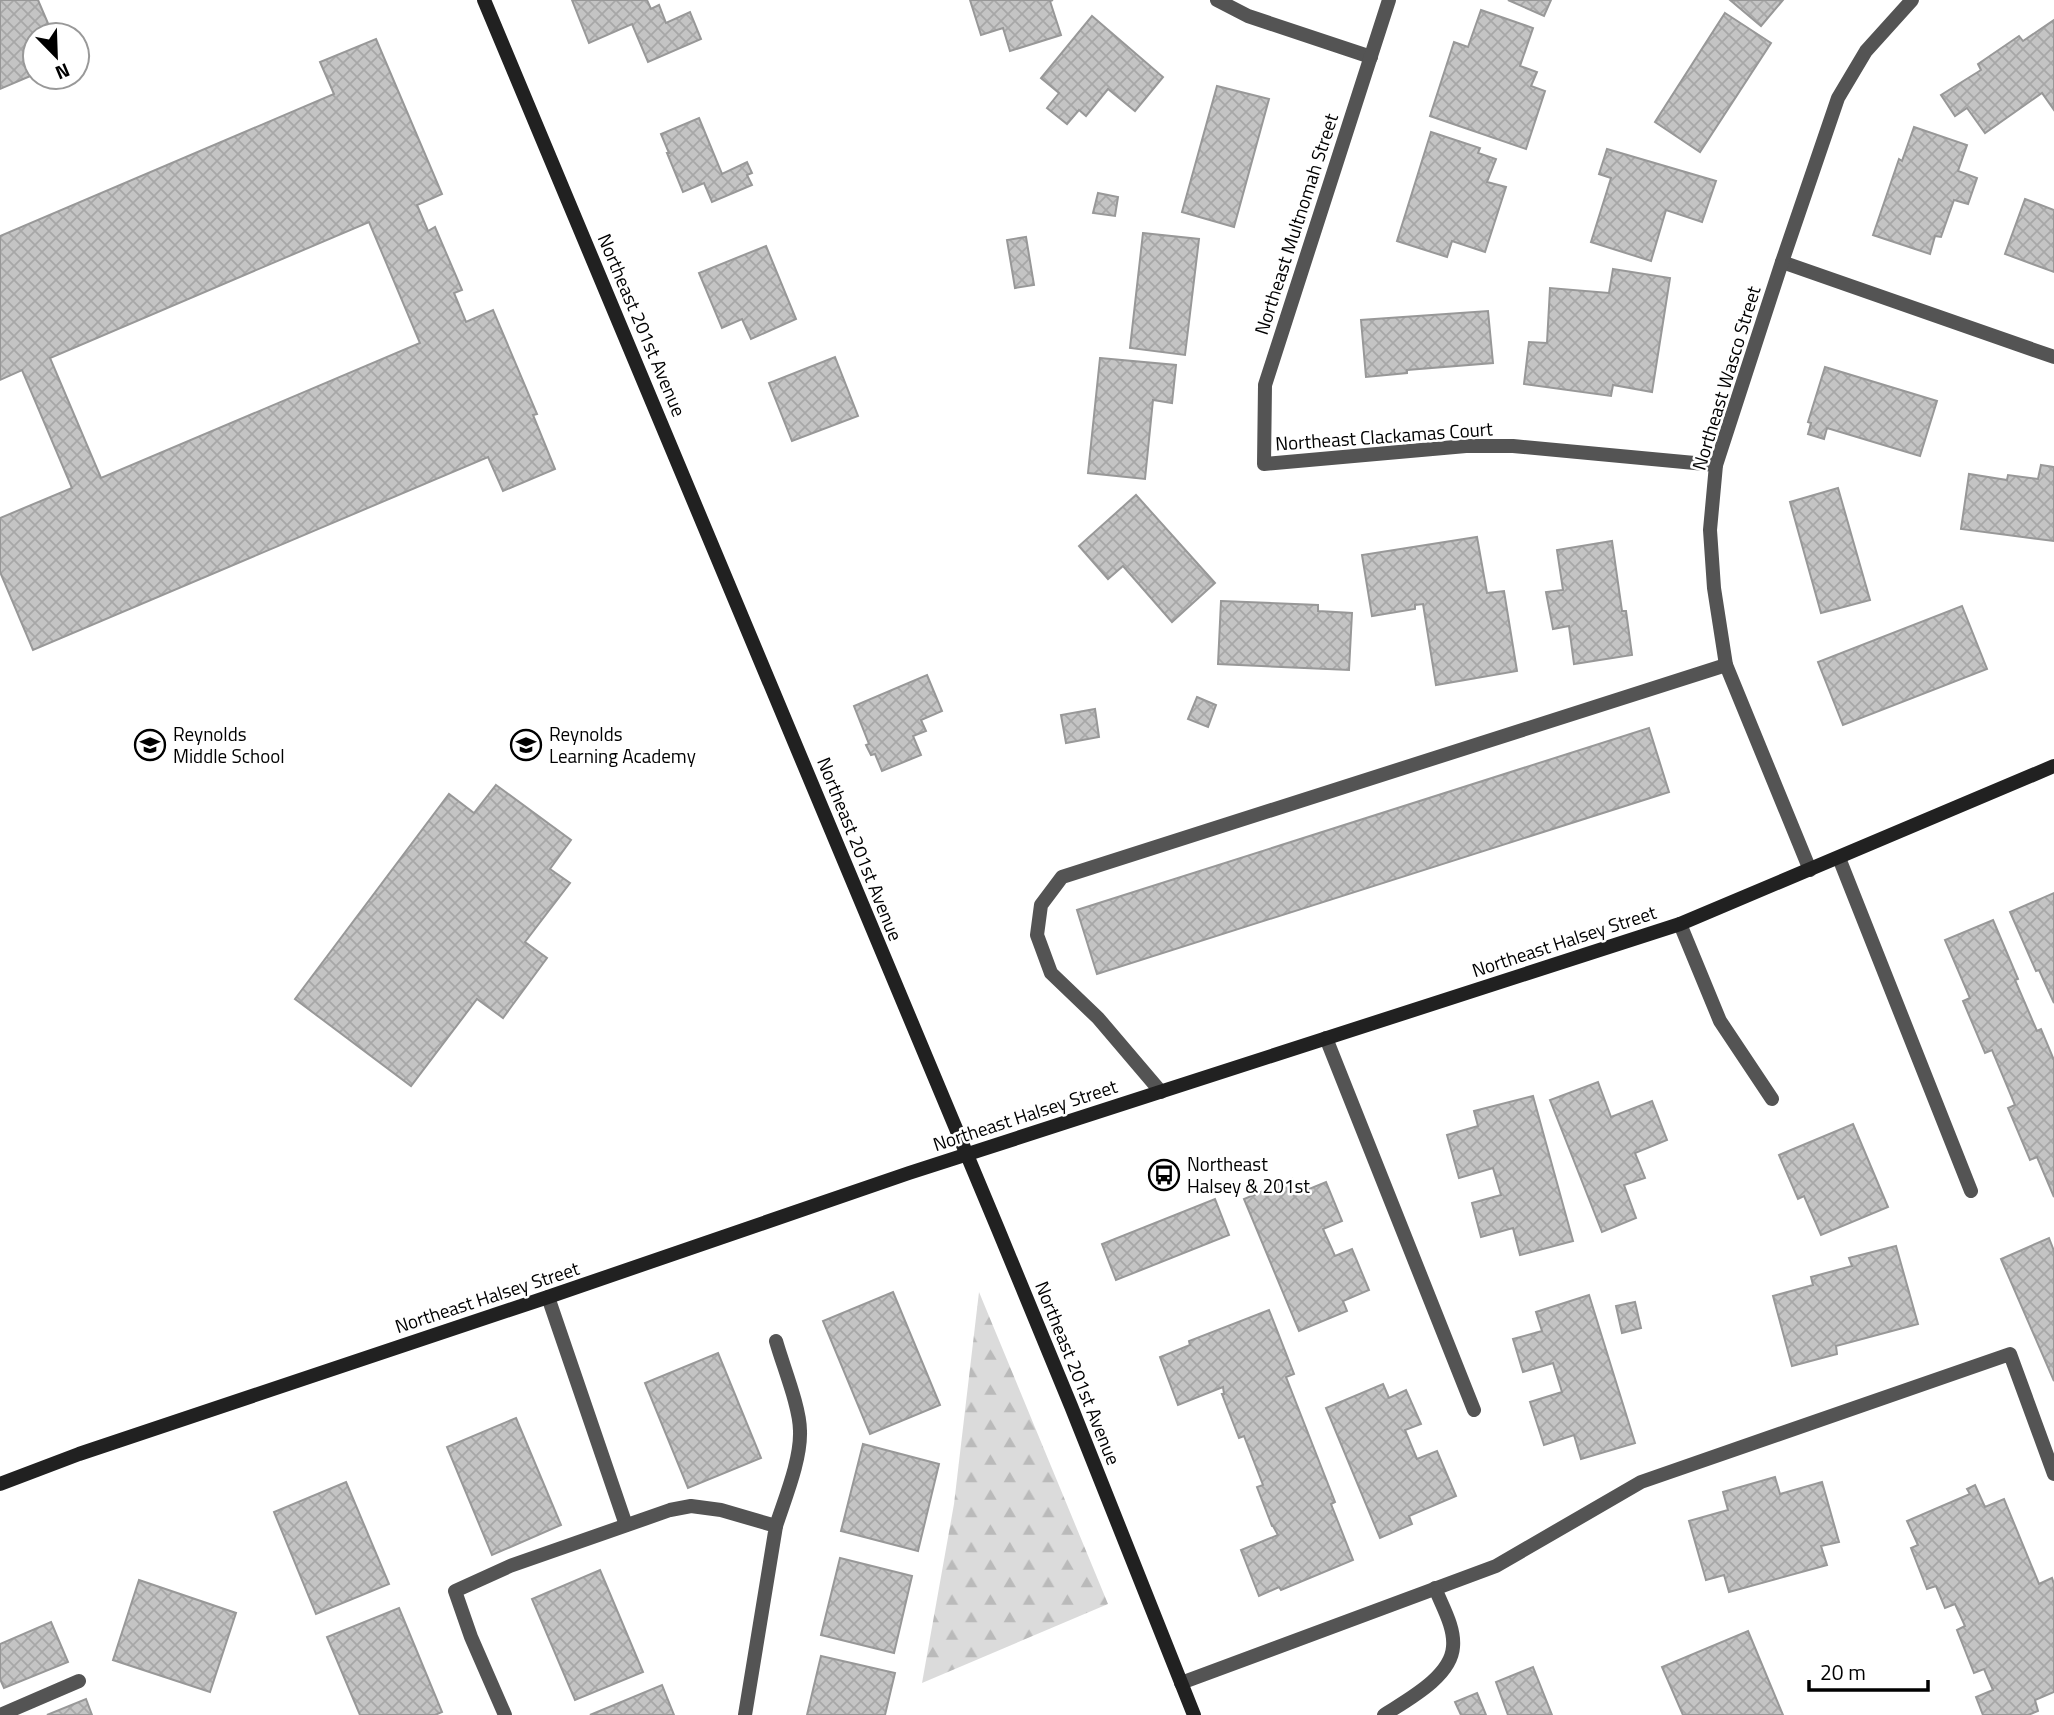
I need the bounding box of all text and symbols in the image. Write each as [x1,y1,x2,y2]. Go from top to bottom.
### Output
north arrow [21,21,91,91]
text: N [51,56,75,88]
street label: Northeast Multnomah Street [1246,109,1345,338]
street label: Northeast 201st Avenue [591,229,694,421]
street label: Northeast Wasco Street [1684,282,1767,474]
street label: Northeast Clackamas Court [1274,413,1494,458]
place label: Reynolds Middle School [173,719,285,770]
place label: Reynolds Learning Academy [549,719,696,770]
school or university icon: Reynolds Middle School [133,728,167,762]
school or university icon: Reynolds Learning Academy [509,728,543,762]
street label: Northeast 201st Avenue [810,752,911,945]
street label: Northeast Halsey Street [1468,897,1660,984]
street label: Northeast Halsey Street [929,1071,1121,1158]
place label: Northeast Halsey & 201st [1187,1149,1310,1200]
bus stop icon: Northeast Halsey & 201st [1147,1158,1181,1192]
street label: Northeast Halsey Street [391,1253,583,1340]
street label: Northeast 201st Avenue [1028,1276,1129,1469]
scale bar [1809,1648,1928,1692]
text: 20 m [1820,1656,1866,1688]

